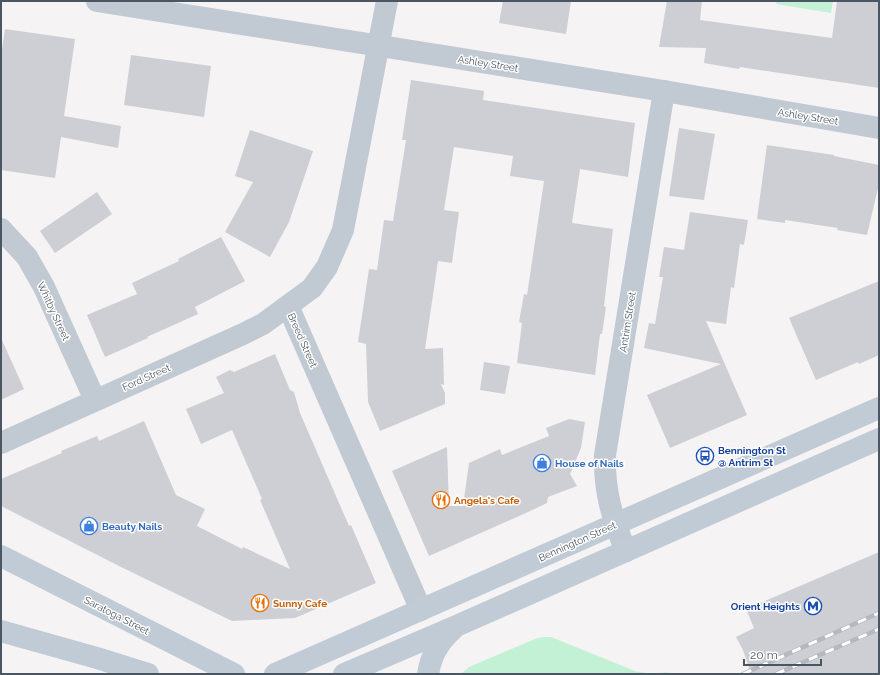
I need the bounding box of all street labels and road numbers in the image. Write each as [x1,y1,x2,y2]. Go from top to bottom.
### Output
street label: Ashley Street [457,53,520,74]
street label: Ashley Street [777,106,840,127]
street label: Whitby Street [35,280,72,343]
street label: Antrim Street [617,290,638,353]
street label: Breed Street [286,311,320,370]
street label: Ford Street [120,362,172,393]
street label: Bennington Street [537,519,618,564]
street label: Saratoga Street [82,594,152,637]

